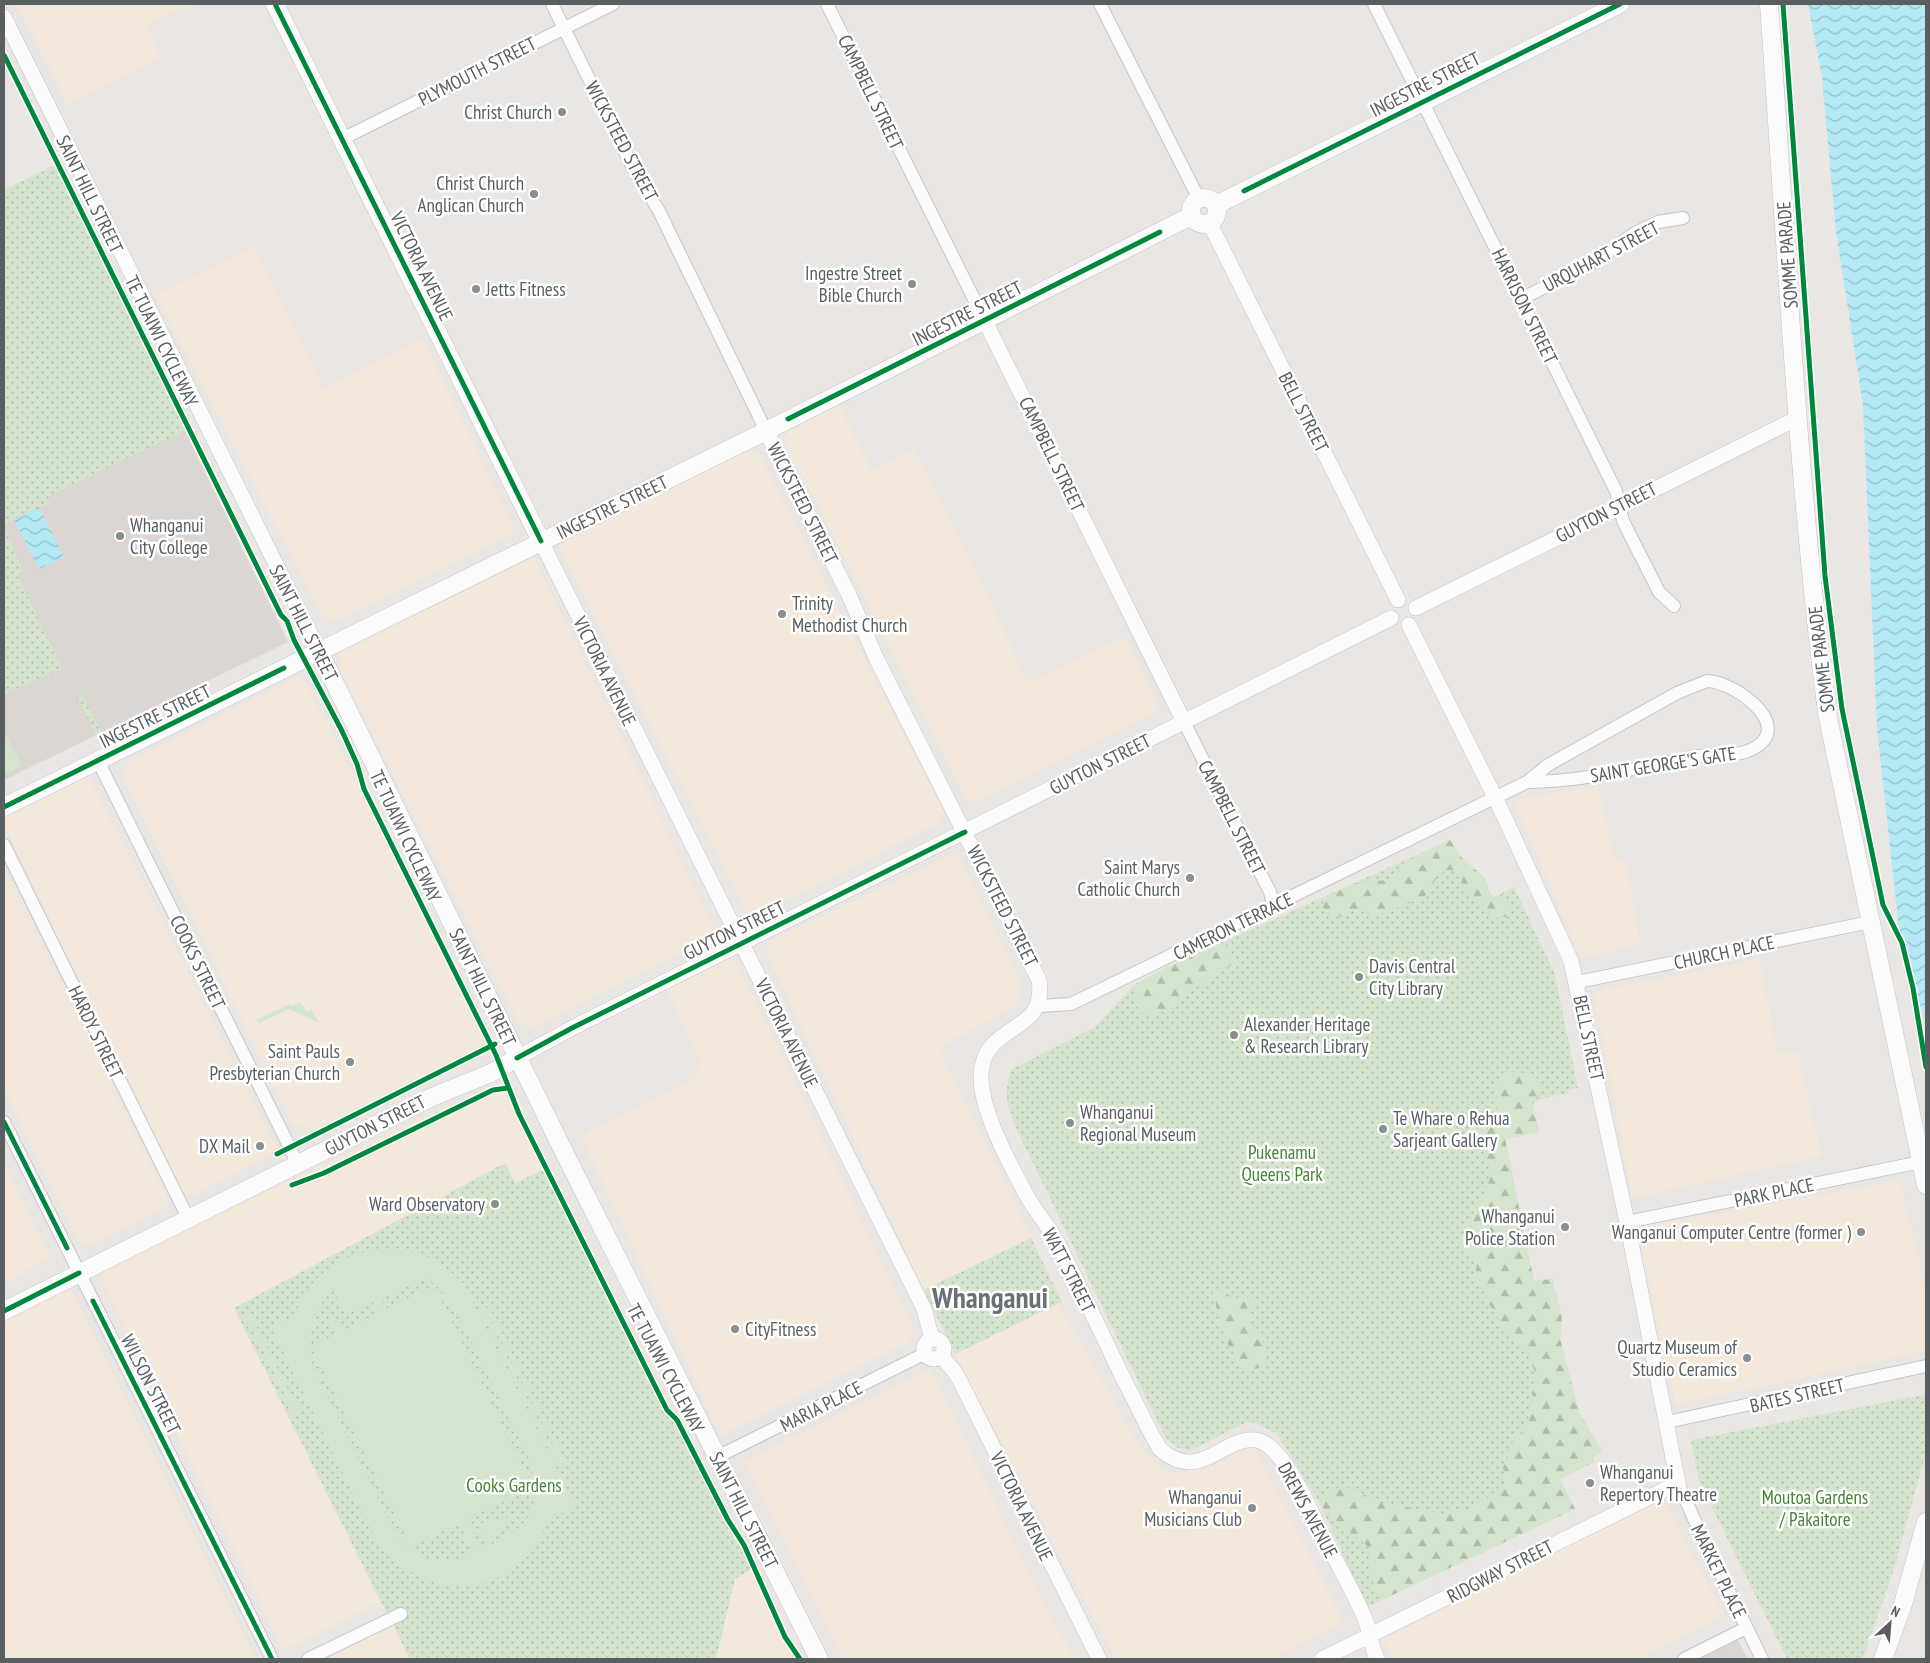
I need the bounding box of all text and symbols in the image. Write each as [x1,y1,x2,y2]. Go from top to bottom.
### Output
street label: PLYMOUTH STREET [414,31,540,111]
street label: CAMPBELL STREET [833,31,909,154]
street label: INGESTRE STREET [1366,46,1485,122]
street label: WICKSTEED STREET [580,77,664,206]
place label: Christ Church [464,100,552,124]
marker: Christ Church [556,106,568,118]
street label: SAINT HILL STREET [51,131,129,257]
place label: Christ Church Anglican Church [418,171,524,217]
marker: Christ Church Anglican Church [528,188,540,200]
street label: SOMME PARADE [1771,201,1803,309]
street label: VICTORIA AVENUE [385,207,459,325]
street label: URQUHART STREET [1539,215,1664,297]
street label: HARRISON STREET [1487,244,1563,368]
place label: Ingestre Street Bible Church [805,261,903,307]
street label: TE TUAIWI CYCLEWAY [120,272,204,411]
street label: INGESTRE STREET [908,275,1027,351]
place label: Jetts Fitness [485,277,566,301]
marker: Ingestre Street Bible Church [906,278,918,290]
marker: Jetts Fitness [470,283,482,295]
street label: BELL STREET [1274,368,1335,457]
street label: CAMPBELL STREET [1014,393,1090,516]
street label: WICKSTEED STREET [762,438,844,568]
street label: INGESTRE STREET [553,470,672,544]
street label: GUYTON STREET [1551,476,1661,548]
place label: Whanganui City College [130,513,208,559]
marker: Whanganui City College [114,530,126,542]
street label: SAINT HILL STREET [264,561,344,686]
place label: Trinity Methodist Church [792,591,907,637]
street label: SOMME PARADE [1803,604,1839,714]
marker: Trinity Methodist Church [776,608,788,620]
street label: VICTORIA AVENUE [568,612,642,730]
street label: INGESTRE STREET [96,679,215,753]
street label: GUYTON STREET [1045,728,1155,800]
street label: SAINT GEORGE'S GATE [1588,741,1738,787]
street label: CAMPBELL STREET [1193,756,1271,878]
street label: TE TUAIWI CYCLEWAY [365,766,447,906]
street label: WICKSTEED STREET [962,841,1044,971]
place label: Saint Marys Catholic Church [1078,855,1180,901]
marker: Saint Marys Catholic Church [1184,872,1196,884]
street label: CAMERON TERRACE [1169,887,1297,965]
street label: GUYTON STREET [679,895,789,965]
street label: COOKS STREET [165,911,231,1013]
street label: SAINT HILL STREET [444,924,522,1050]
street label: CHURCH PLACE [1671,930,1777,974]
place label: Davis Central City Library [1369,954,1456,1000]
marker: Davis Central City Library [1353,971,1365,983]
street label: VICTORIA AVENUE [750,974,824,1092]
street label: HARDY STREET [63,982,129,1083]
street label: BELL STREET [1568,993,1610,1083]
place label: Alexander Heritage & Research Library [1244,1012,1370,1058]
marker: Alexander Heritage & Research Library [1228,1029,1240,1041]
place label: Saint Pauls Presbyterian Church [209,1039,340,1085]
marker: Saint Pauls Presbyterian Church [344,1056,356,1068]
street label: GUYTON STREET [320,1089,430,1161]
place label: Whanganui Regional Museum [1080,1100,1196,1146]
place label: Te Whare o Rehua Sarjeant Gallery [1393,1106,1510,1152]
marker: Whanganui Regional Museum [1064,1117,1076,1129]
marker: Te Whare o Rehua Sarjeant Gallery [1377,1123,1389,1135]
place label: DX Mail [199,1134,251,1158]
marker: DX Mail [254,1140,266,1152]
park label: Pukenamu Queens Park [1241,1140,1323,1186]
street label: PARK PLACE [1732,1172,1816,1212]
place label: Ward Observatory [369,1192,486,1216]
marker: Ward Observatory [489,1198,501,1210]
place label: Whanganui Police Station [1465,1204,1555,1250]
place label: Wanganui Computer Centre (former ) [1612,1220,1852,1244]
marker: Whanganui Police Station [1559,1221,1571,1233]
street label: WATT STREET [1038,1224,1101,1317]
marker: Wanganui Computer Centre (former ) [1855,1226,1867,1238]
district label: Whanganui [931,1278,1048,1316]
street label: TE TUAIWI CYCLEWAY [622,1299,710,1437]
place label: CityFitness [745,1317,816,1341]
marker: CityFitness [729,1323,741,1335]
street label: WILSON STREET [116,1330,187,1438]
place label: Quartz Museum of Studio Ceramics [1617,1335,1738,1381]
marker: Quartz Museum of Studio Ceramics [1741,1352,1753,1364]
street label: BATES STREET [1747,1372,1847,1418]
street label: MARIA PLACE [776,1375,866,1437]
street label: VICTORIA AVENUE [985,1447,1059,1565]
street label: SAINT HILL STREET [704,1448,784,1573]
street label: DREWS AVENUE [1273,1458,1343,1562]
place label: Whanganui Repertory Theatre [1600,1460,1717,1506]
park label: Cooks Gardens [466,1473,562,1497]
marker: Whanganui Repertory Theatre [1584,1477,1596,1489]
place label: Whanganui Musicians Club [1144,1485,1242,1531]
park label: Moutoa Gardens / Pākaitore [1762,1485,1868,1531]
marker: Whanganui Musicians Club [1246,1502,1258,1514]
street label: MARKET PLACE [1686,1520,1752,1622]
street label: RIDGWAY STREET [1443,1534,1558,1608]
north arrow [1865,1598,1915,1648]
text: N [1888,1602,1903,1621]

